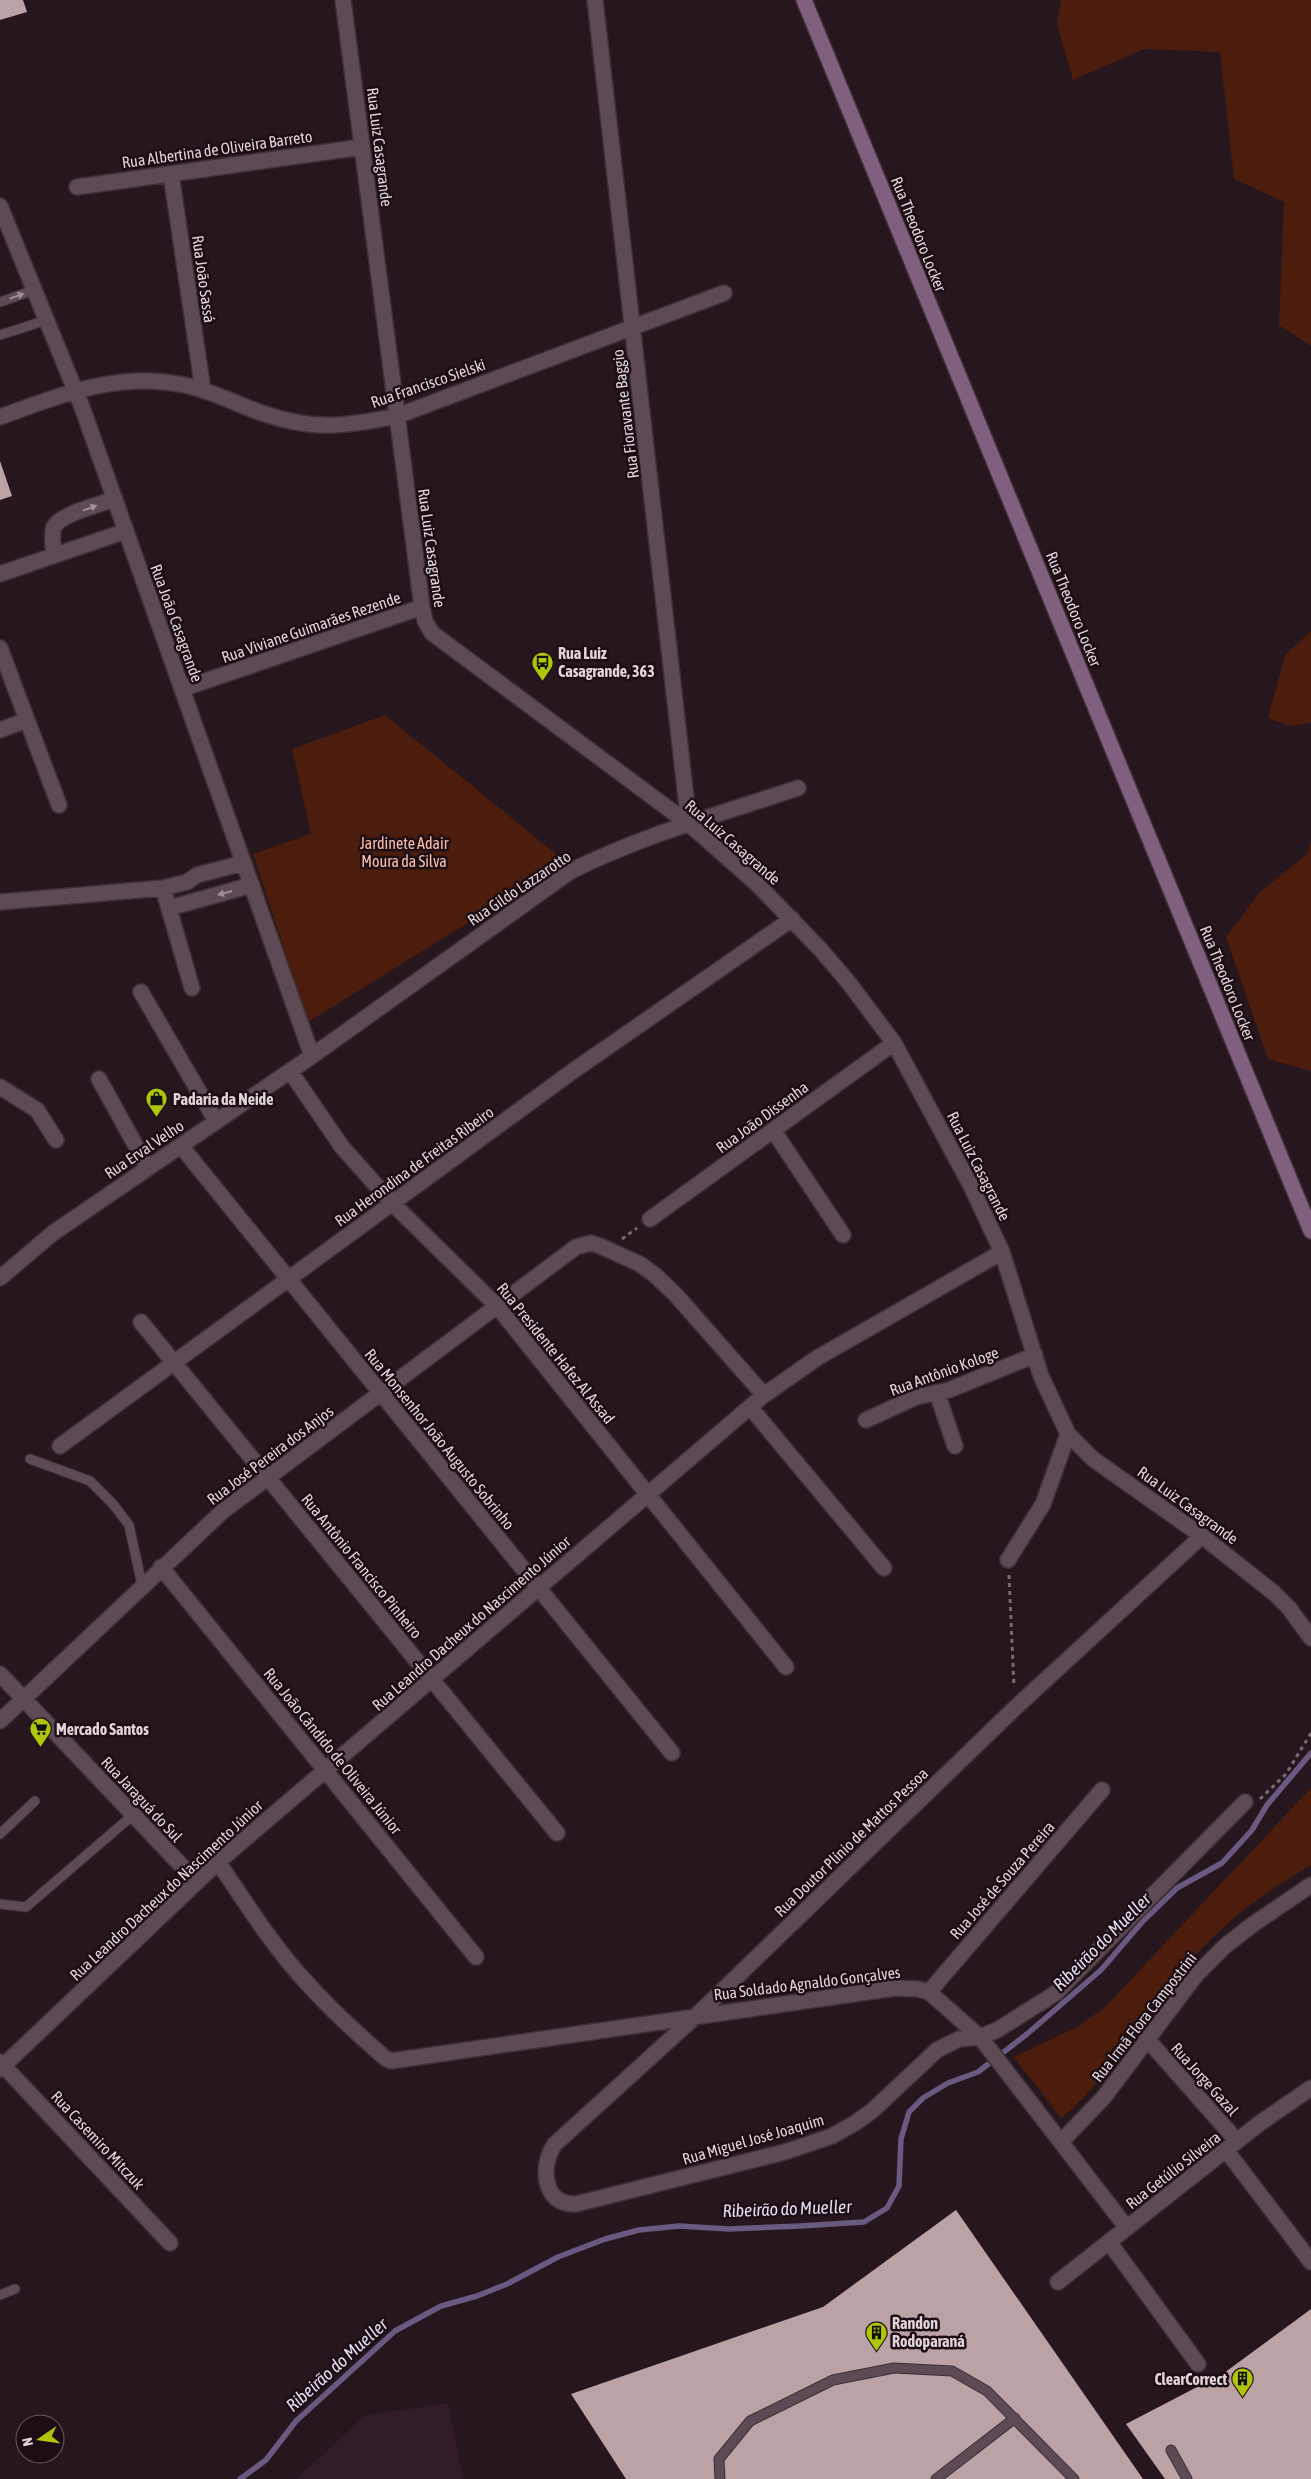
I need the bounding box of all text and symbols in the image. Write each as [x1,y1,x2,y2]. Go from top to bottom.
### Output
street label: Rua Luiz Casagrande [363,86,396,208]
street label: Rua Albertina de Oliveira Barreto [121,127,313,171]
street label: Rua Theodoro Locker [888,174,950,294]
street label: Rua João Sassá [189,234,219,324]
one-way arrow [10,291,25,299]
street label: Rua Fioravante Baggio [608,348,643,480]
street label: Rua Francisco Sielski [368,355,488,411]
street label: Rua Luiz Casagrande [414,487,449,609]
one-way arrow [82,504,97,511]
street label: Rua Theodoro Locker [1043,549,1105,669]
street label: Rua João Casagrande [146,562,207,685]
street label: Rua Viviane Guimarães Rezende [219,588,403,666]
place label: Rua Luiz Casagrande, 363 [558,644,655,680]
bus stop icon: Rua Luiz Casagrande, 363 [530,650,554,681]
street label: Rua Luiz Casagrande [681,796,784,889]
park label: Jardinete Adair Moura da Silva [360,834,449,870]
street label: Rua Gildo Lazzarotto [464,847,574,929]
one-way arrow [218,889,233,897]
street label: Rua Theodoro Locker [1197,923,1259,1043]
street label: Rua João Dissenha [712,1078,812,1156]
shop icon: Padaria da Neide [145,1087,169,1118]
place label: Padaria da Neide [173,1090,273,1108]
street label: Rua Herondina de Freitas Ribeiro [331,1102,497,1230]
street label: Rua Luiz Casagrande [943,1108,1014,1224]
street label: Rua Erval Velho [101,1116,187,1182]
street label: Rua Presidente Hafez Al Assad [494,1279,618,1427]
street label: Rua Antônio Kologe [887,1343,1001,1400]
street label: Rua Monsenhor João Augusto Sobrinho [361,1345,519,1534]
street label: Rua José Pereira dos Anjos [203,1402,337,1509]
street label: Rua Luiz Casagrande [1134,1462,1242,1548]
street label: Rua Antônio Francisco Pinheiro [298,1490,426,1642]
street label: Rua Leandro Dacheux do Nascimento Júnior [368,1532,574,1714]
street label: Rua João Cândido de Oliveira Júnior [260,1664,406,1838]
supermarket icon: Mercado Santos [28,1717,52,1748]
place label: Mercado Santos [56,1720,149,1738]
street label: Rua Jaraguá do Sul [97,1753,187,1847]
street label: Rua Doutor Plínio de Mattos Pessoa [771,1764,931,1920]
street label: Rua Leandro Dacheux do Nascimento Júnior [66,1796,266,1984]
street label: Rua José de Souza Pereira [946,1818,1058,1942]
water label: Ribeirão do Mueller [1049,1888,1155,1995]
street label: Rua Irmã Flora Campostrini [1088,1949,1201,2086]
street label: Rua Soldado Agnaldo Gonçalves [713,1963,902,2004]
street label: Rua Jorge Gazal [1167,2039,1243,2120]
street label: Rua Casemiro Mitczuk [48,2087,148,2193]
street label: Rua Miguel José Joaquim [680,2110,826,2169]
street label: Rua Getúlio Silveira [1122,2128,1224,2212]
water label: Ribeirão do Mueller [722,2196,853,2221]
water label: Ribeirão do Mueller [282,2313,392,2416]
place label: Randon Rodoparaná [892,2314,965,2350]
building icon: Randon Rodoparaná [864,2320,888,2351]
building icon: ClearCorrect [1231,2367,1255,2398]
place label: ClearCorrect [1154,2370,1227,2388]
north arrow [15,2414,65,2464]
text: N [19,2436,36,2448]

